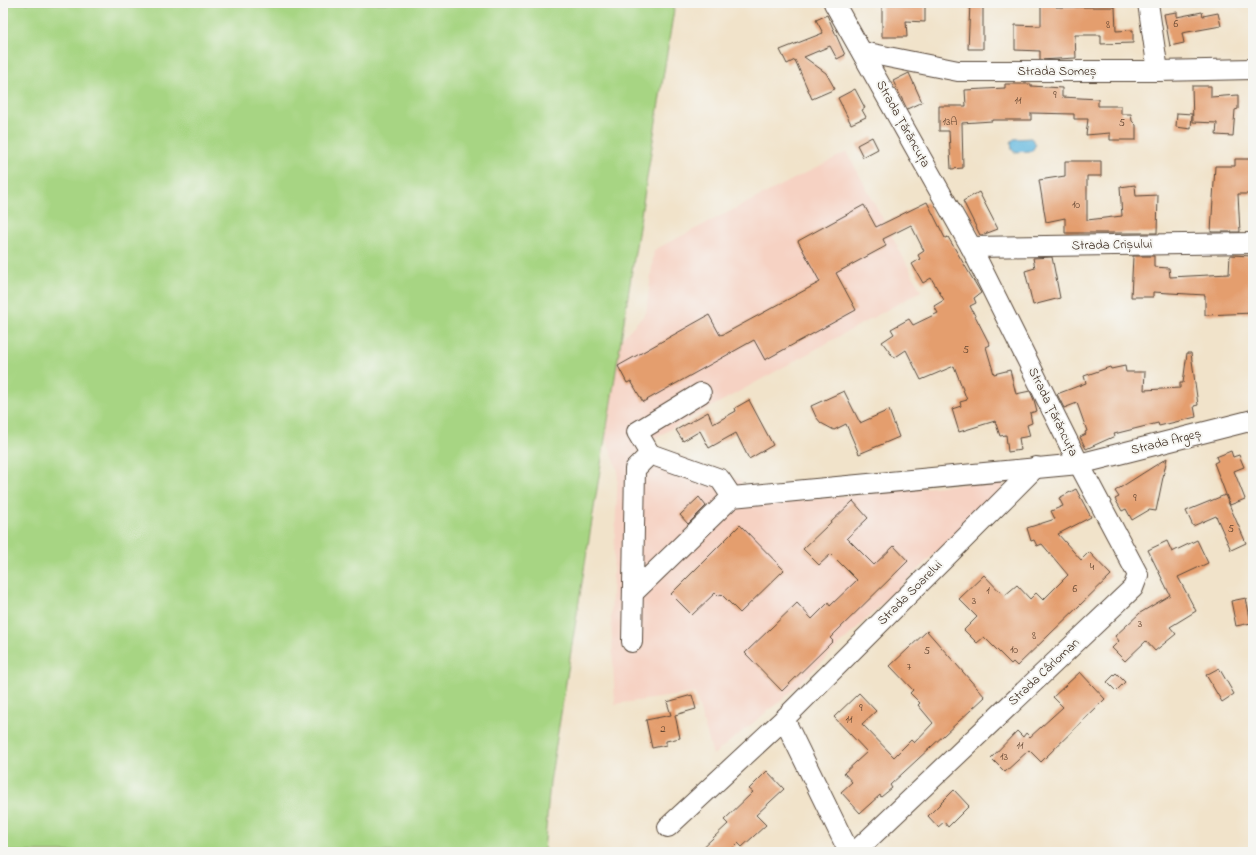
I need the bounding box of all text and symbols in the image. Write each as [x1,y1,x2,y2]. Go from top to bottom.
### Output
house number: 6 [1174,16,1179,32]
house number: 8 [1106,17,1110,33]
street label: Strada Someș [1018,62,1097,81]
street label: Strada Țărăncuța [871,77,935,171]
house number: 9 [1053,87,1057,103]
house number: 11 [1015,93,1022,109]
house number: 13A [943,114,958,130]
house number: 5 [1119,115,1125,131]
house number: 10 [1072,197,1080,213]
street label: Strada Crișului [1071,235,1153,255]
house number: 5 [963,342,969,358]
street label: Strada Țărăncuța [1023,364,1083,460]
street label: Strada Argeș [1129,424,1204,461]
house number: 9 [1133,490,1137,506]
house number: 5 [1228,521,1234,537]
street label: Strada Soarelui [873,556,947,630]
house number: 4 [1090,559,1095,575]
house number: 6 [1073,581,1078,597]
house number: 1 [986,583,990,599]
house number: 3 [972,593,977,609]
house number: 3 [1138,616,1143,632]
house number: 8 [1032,628,1036,644]
street label: Strada Cârloman [1004,634,1084,710]
house number: 10 [1010,642,1018,658]
house number: 5 [924,643,930,659]
house number: 7 [907,659,912,675]
house number: 9 [859,700,863,716]
house number: 11 [846,712,853,728]
house number: 2 [660,721,666,737]
house number: 11 [1017,738,1024,754]
house number: 13 [1000,749,1008,765]

